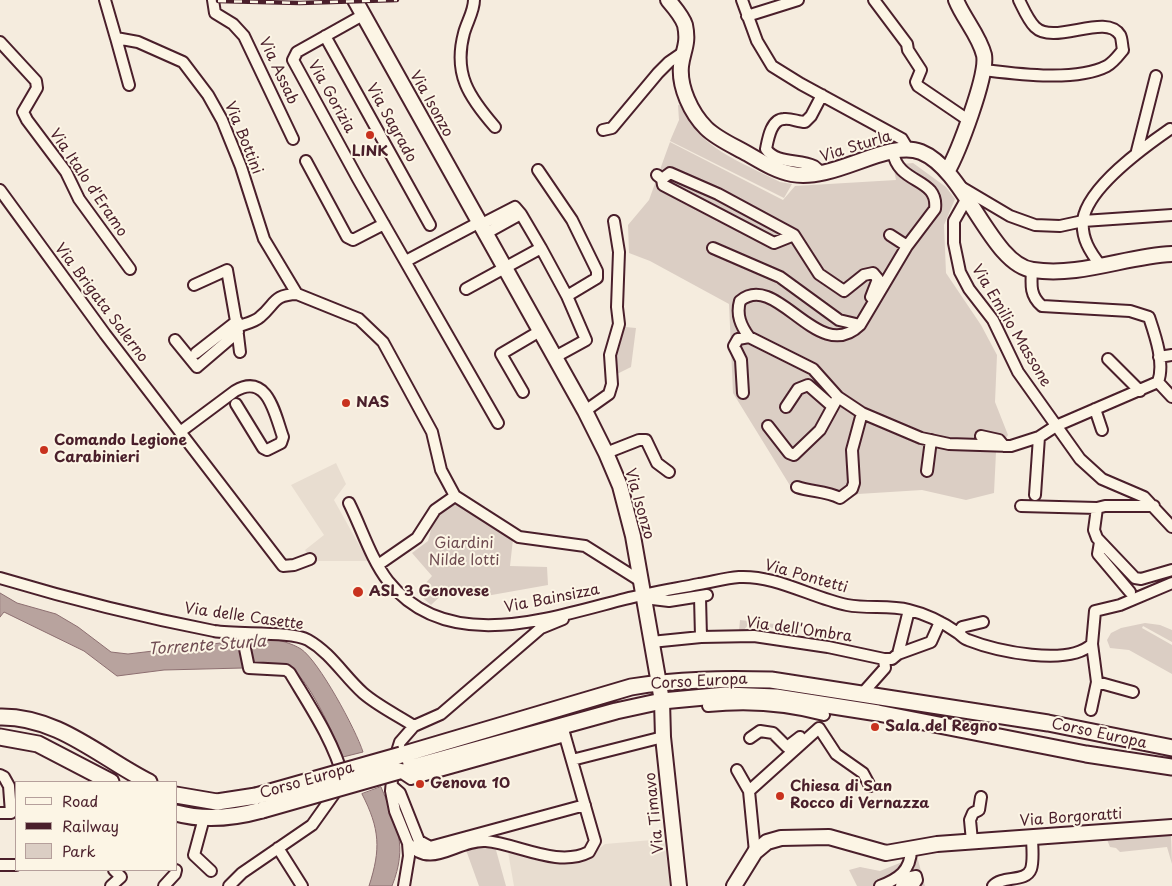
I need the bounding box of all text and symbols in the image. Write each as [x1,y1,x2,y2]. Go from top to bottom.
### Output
street label: Via Assab [255,35,301,107]
street label: Via Gorizia [304,57,358,137]
street label: Via Isonzo [405,68,457,140]
street label: Via Sagrado [362,80,420,166]
street label: Via Bottini [220,99,266,177]
street label: Via Italo d'Eramo [45,126,131,240]
street label: Via Sturla [818,128,894,166]
marker: LINK [364,129,376,141]
place label: LINK [352,143,388,161]
street label: Via Brigata Salerno [50,240,152,366]
street label: Via Emilio Massone [967,261,1055,391]
place label: NAS [356,394,389,412]
marker: NAS [340,397,352,409]
place label: Comando Legione Carabinieri [54,432,187,467]
marker: Comando Legione Carabinieri [38,444,50,456]
street label: Via Isonzo [620,466,658,542]
park label: Giardini Nilde Iotti [429,535,499,570]
street label: Via Pontetti [762,557,850,597]
street label: Via Bainsizza [503,581,601,617]
place label: ASL 3 Genovese [369,583,489,601]
marker: ASL 3 Genovese [351,585,365,599]
street label: Via delle Casette [183,600,305,634]
street label: Via dell'Ombra [745,614,853,646]
water label: Torrente Sturla [147,632,267,660]
street label: Corso Europa [650,670,748,694]
street label: Corso Europa [1050,715,1148,753]
place label: Sala del Regno [885,718,997,736]
marker: Sala del Regno [869,721,881,733]
street label: Corso Europa [258,759,356,803]
street label: Via Timavo [642,771,668,855]
place label: Genova 10 [430,775,510,793]
marker: Genova 10 [414,778,426,790]
place label: Chiesa di San Rocco di Vernazza [790,778,929,813]
legend [15,781,178,871]
text: Road [62,789,98,812]
marker: Chiesa di San Rocco di Vernazza [774,790,786,802]
street label: Via Borgoratti [1019,805,1123,831]
text: Railway [62,814,119,837]
text: Park [62,839,96,862]

